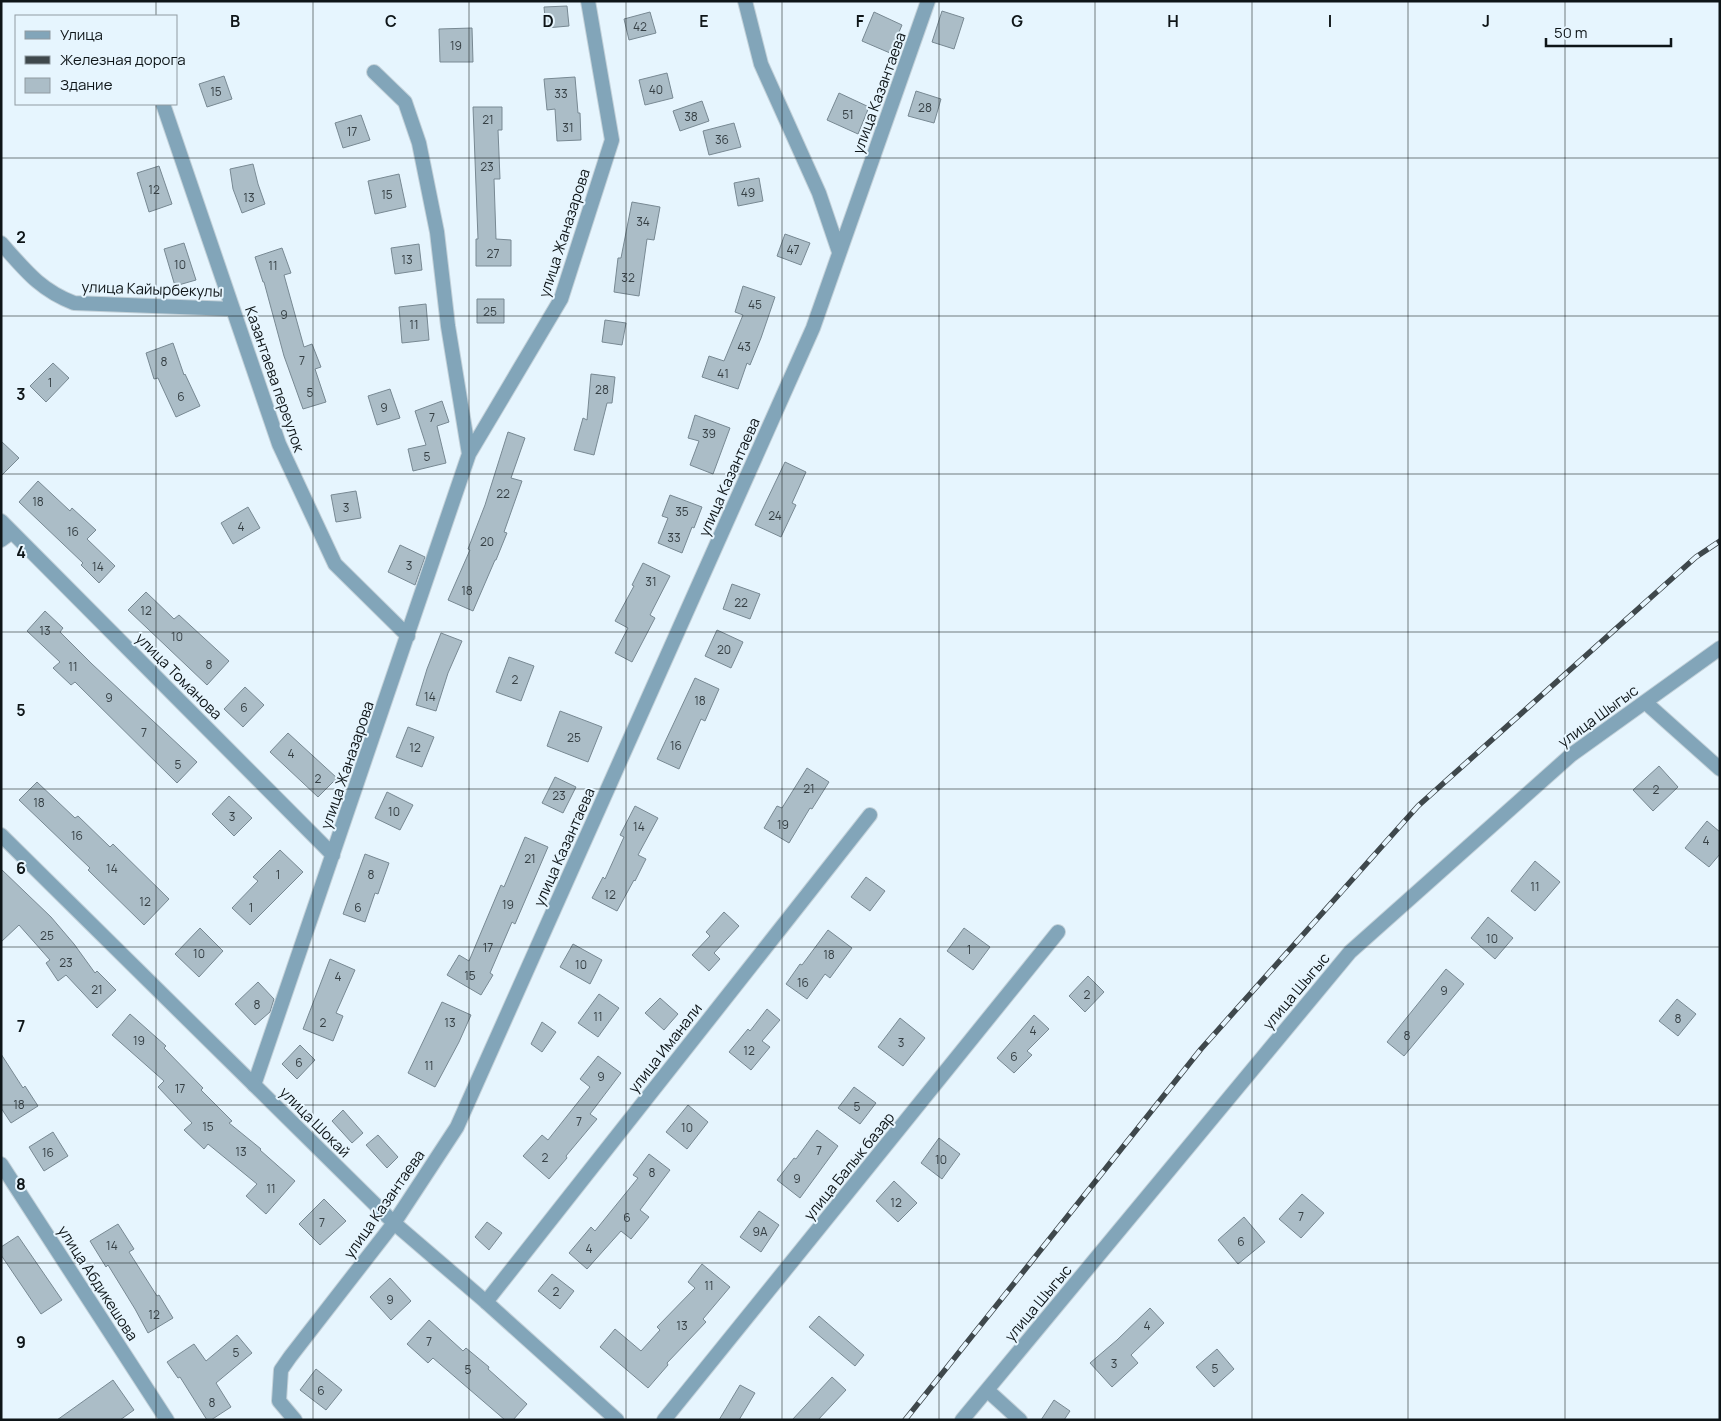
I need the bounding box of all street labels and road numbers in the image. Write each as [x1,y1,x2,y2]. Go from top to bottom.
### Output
street label: улица Казантаева [847,29,911,157]
street label: улица Жаназарова [533,166,595,300]
street label: улица Кайырбекулы [81,276,223,302]
street label: Казантаева переулок [240,303,310,455]
street label: улица Казантаева [693,414,765,540]
street label: улица Томанова [131,628,227,724]
street label: улица Шыгыс [1554,680,1642,752]
street label: улица Жаназарова [315,698,379,832]
street label: улица Казантаева [528,784,600,910]
street label: улица Шыгыс [1258,948,1334,1034]
street label: улица Иманали [623,999,707,1097]
street label: улица Шокай [275,1082,355,1162]
street label: улица Балык базар [799,1107,899,1225]
street label: улица Казантаева [339,1145,429,1263]
street label: улица Абдикешова [53,1221,143,1345]
street label: улица Шыгыс [1000,1260,1076,1346]

